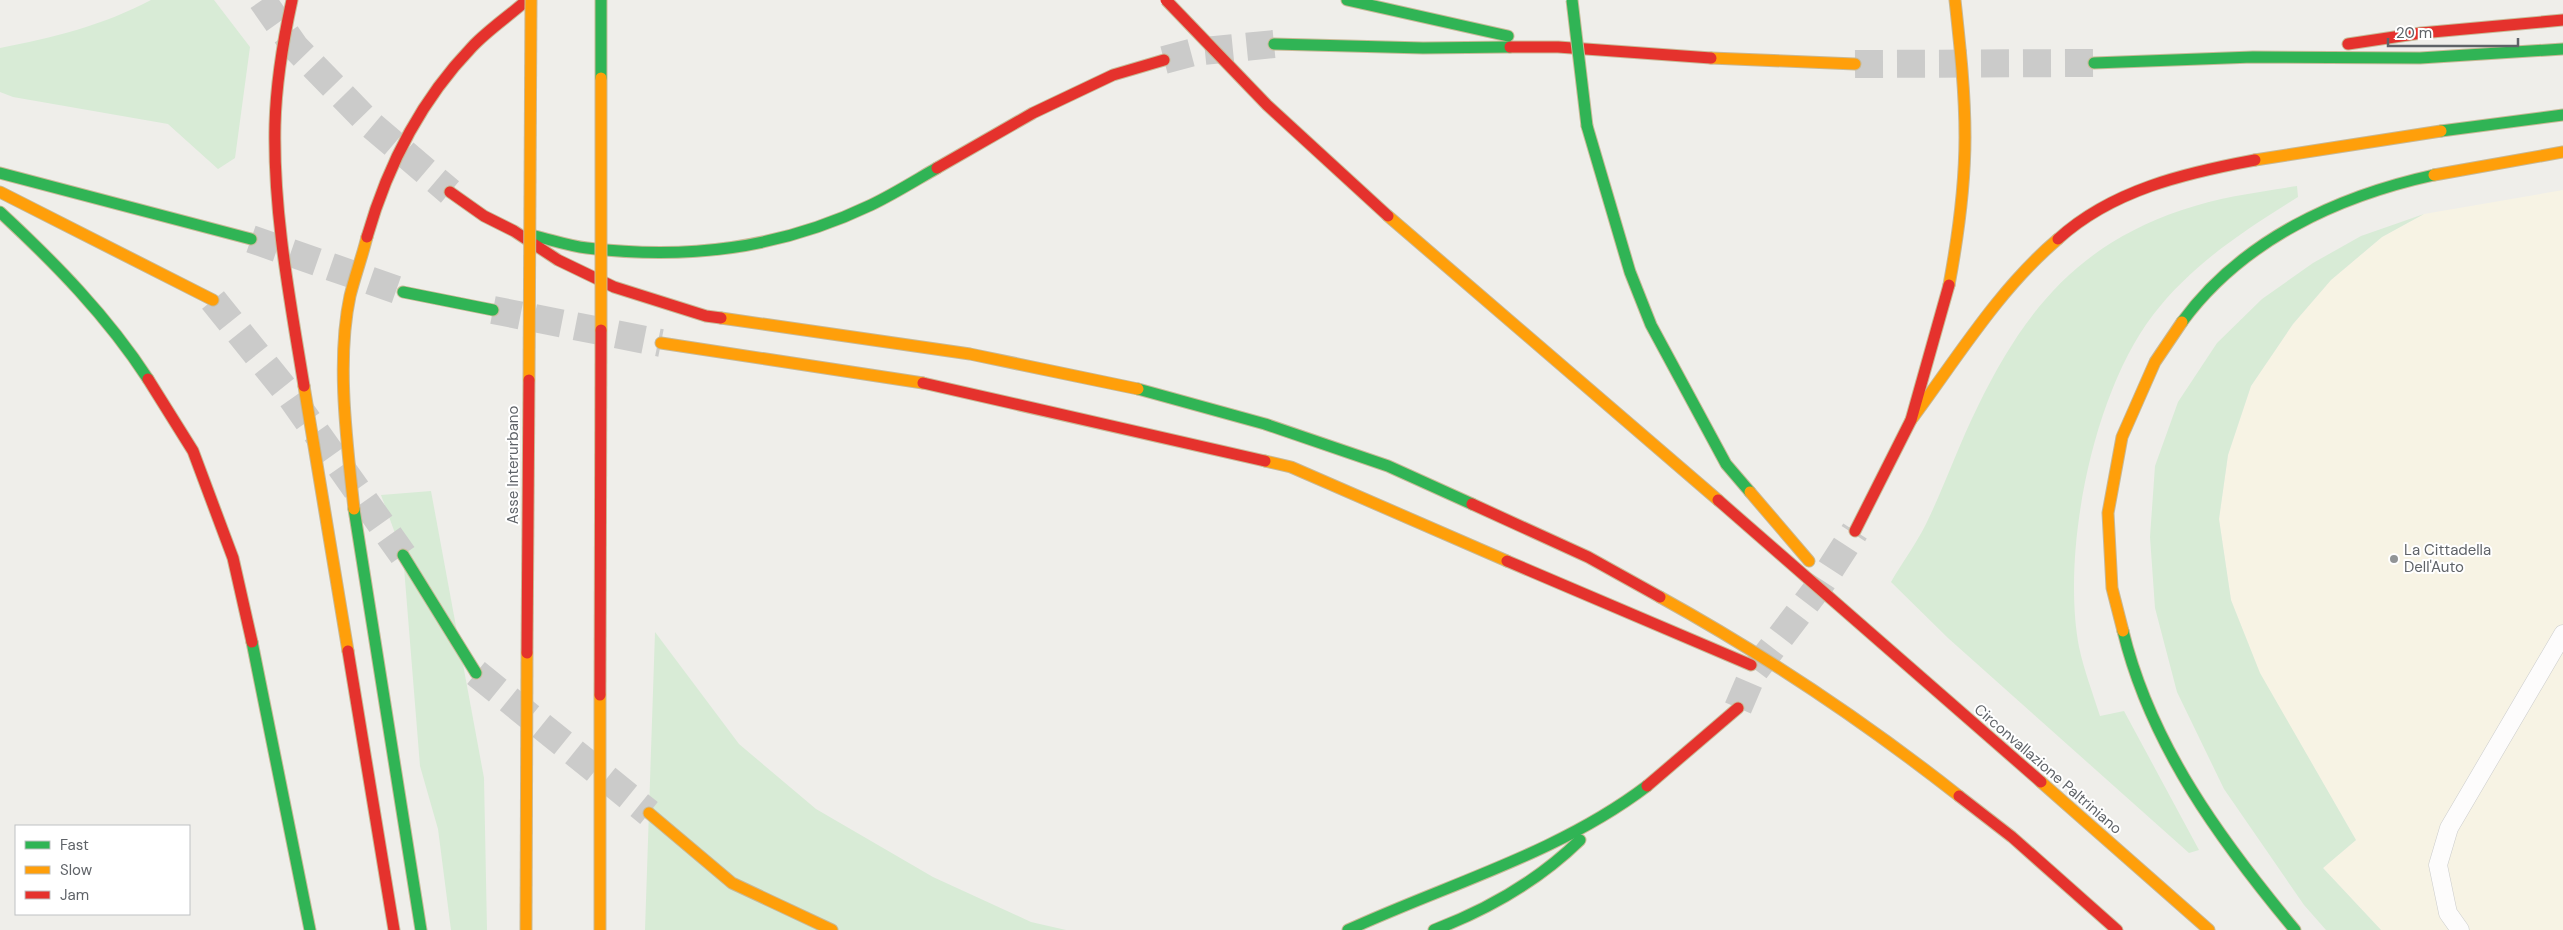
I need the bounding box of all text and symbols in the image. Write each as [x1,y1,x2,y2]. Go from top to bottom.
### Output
scale bar [2388,15,2518,47]
text: 20 m [2396,23,2432,43]
street label: Asse Interurbano [503,406,523,524]
place label: La Cittadella Dell'Auto [2404,540,2491,577]
marker: La Cittadella Dell'Auto [2388,553,2400,565]
street label: Circonvallazione Paltriniano [1970,699,2126,839]
legend [15,825,190,915]
text: Fast [60,835,89,855]
text: Slow [60,860,93,880]
text: Jam [60,885,89,905]

